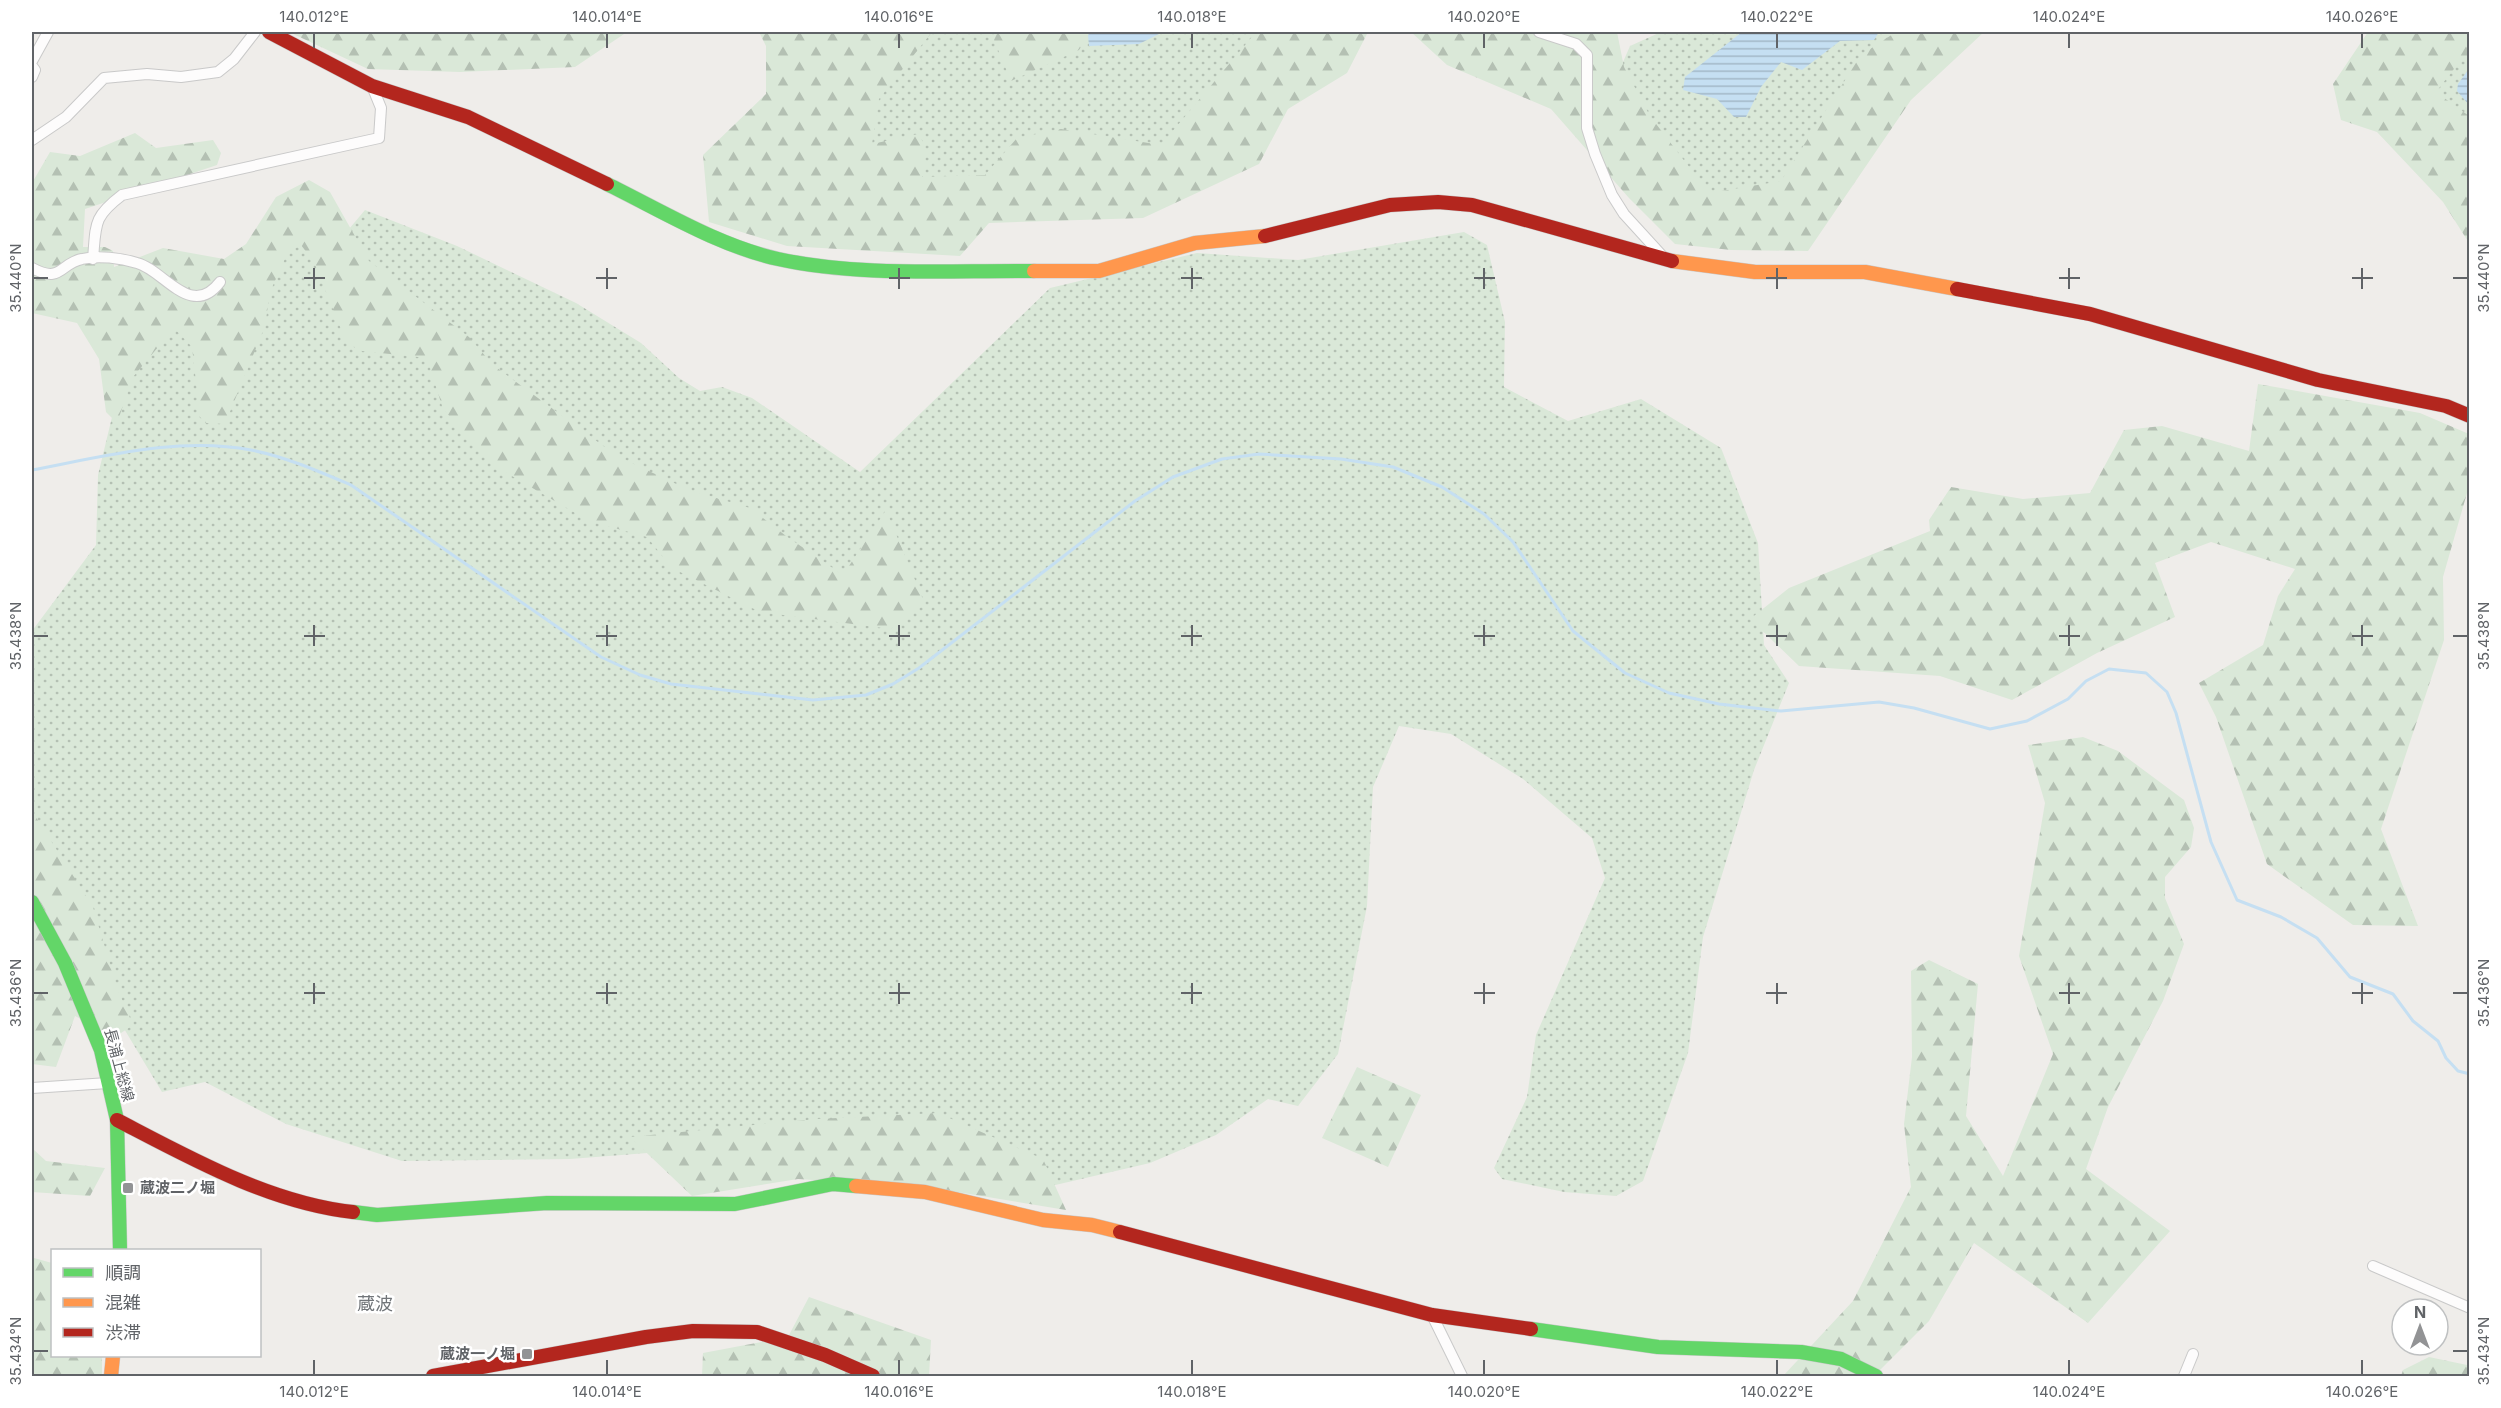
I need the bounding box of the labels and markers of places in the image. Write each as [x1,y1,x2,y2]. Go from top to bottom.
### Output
place label: 蔵波二ノ堀 [140,1178,215,1197]
marker: 蔵波二ノ堀 [121,1181,135,1195]
place label: 蔵波一ノ堀 [440,1344,515,1363]
marker: 蔵波一ノ堀 [520,1347,534,1361]

